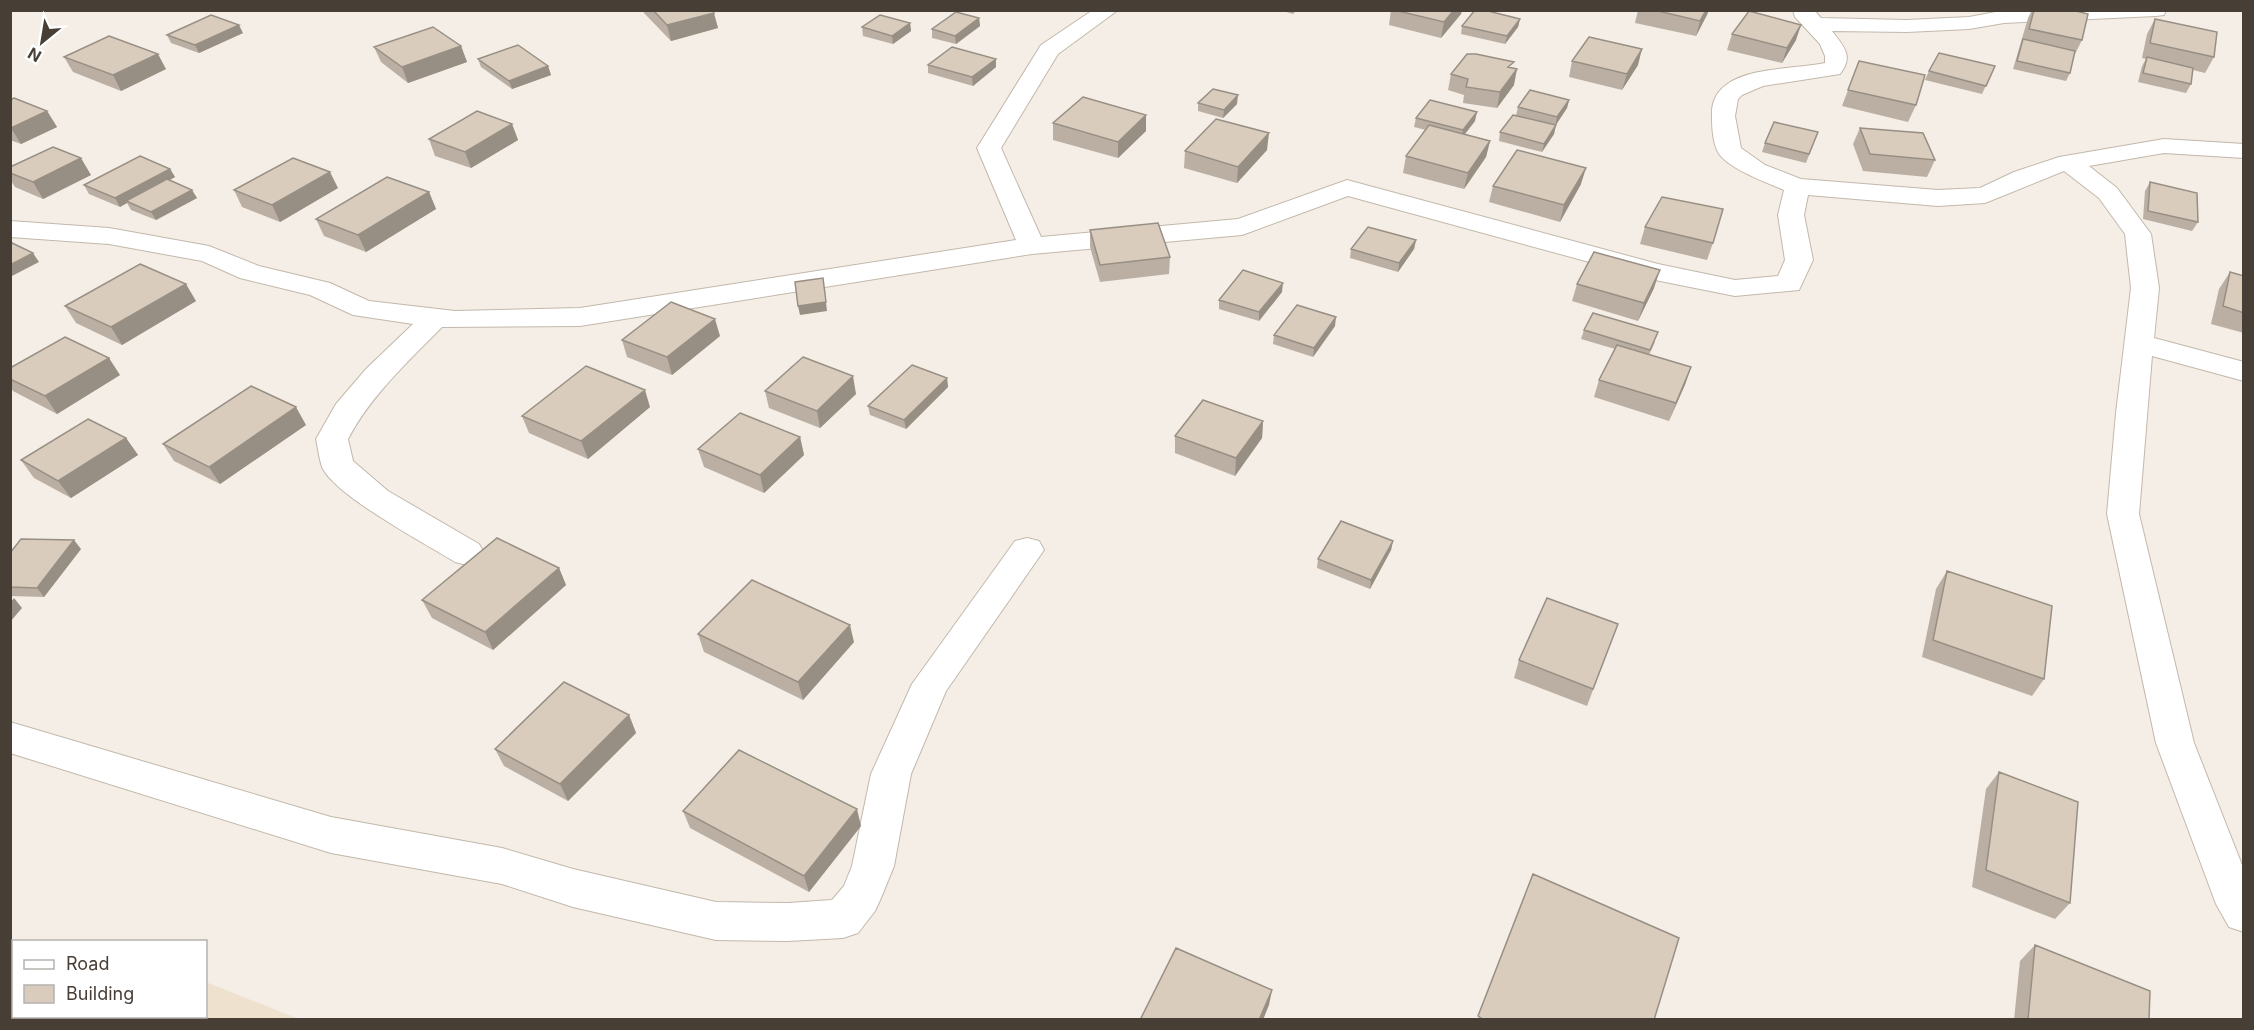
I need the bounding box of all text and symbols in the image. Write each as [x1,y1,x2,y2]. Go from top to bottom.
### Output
north arrow [12,12,72,72]
text: N [24,43,45,67]
legend [12,940,207,1018]
text: Road [66,953,109,974]
text: Building [66,983,134,1004]

